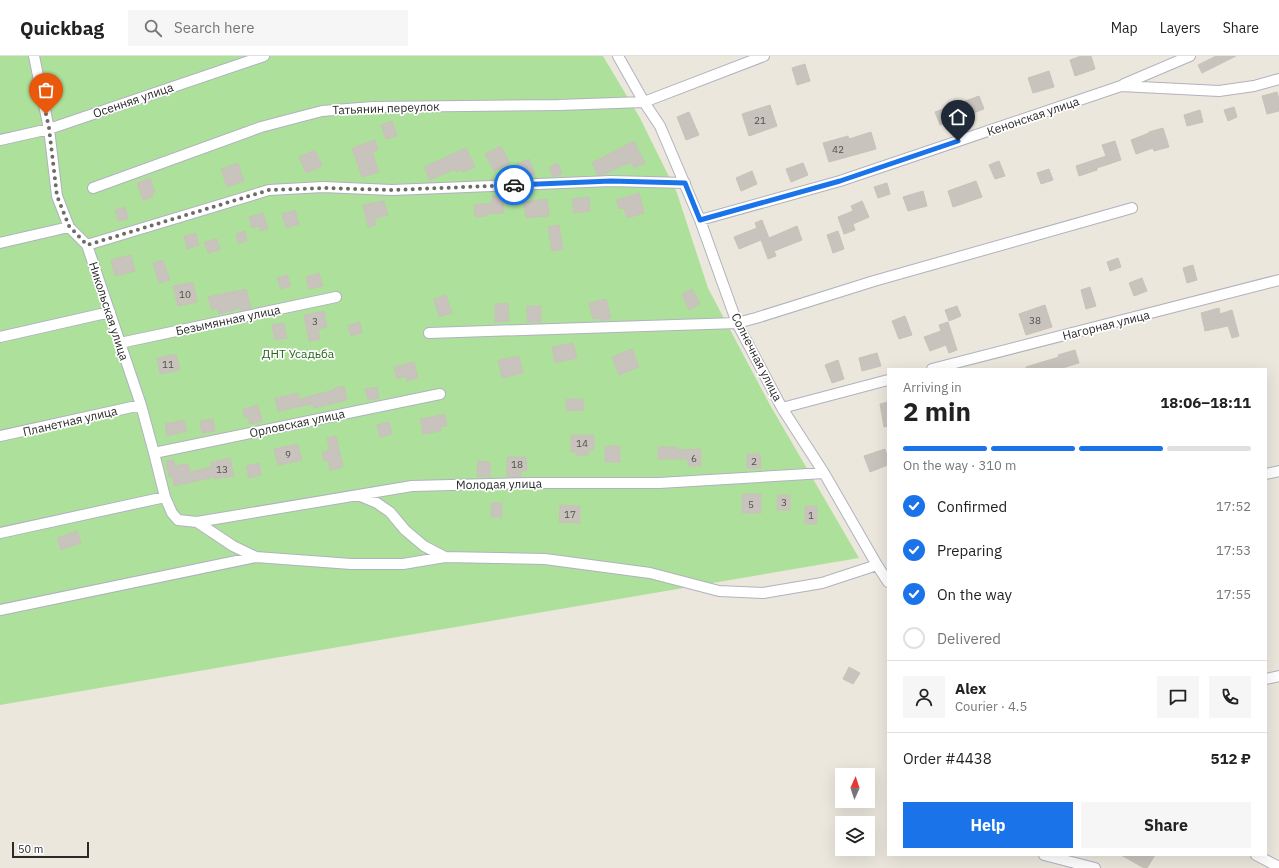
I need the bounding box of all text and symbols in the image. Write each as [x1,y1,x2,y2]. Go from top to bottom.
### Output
search box [128,10,408,46]
text: Quickbag [20,16,104,40]
icon: search [142,17,164,39]
text: Search here [174,18,254,37]
text: Map [1111,19,1138,37]
text: Layers [1160,19,1201,37]
text: Share [1223,19,1259,37]
pin [29,73,63,114]
icon: bag [35,79,57,101]
street label: Осенняя улица [91,79,176,121]
street label: Кенонская улица [985,93,1082,139]
street label: Татьянин переулок [332,99,440,117]
pin [941,100,975,141]
icon: home [947,106,969,128]
house number: 21 [754,114,766,127]
house number: 42 [832,143,844,156]
courier [494,165,534,205]
icon: car [503,174,525,196]
street label: Никольская улица [86,260,132,363]
house number: 10 [179,288,191,301]
street label: Безымянная улица [174,301,282,338]
street label: Нагорная улица [1061,307,1152,343]
street label: Солнечная улица [728,310,786,404]
house number: 38 [1029,314,1041,327]
house number: 3 [312,315,318,328]
park label: ДНТ Усадьба [262,346,335,361]
house number: 11 [162,358,174,371]
text: Arriving in [903,379,962,396]
text: 18:06–18:11 [1160,393,1251,412]
text: 2 min [903,394,971,428]
street label: Планетная улица [21,403,119,439]
street label: Орловская улица [248,405,347,440]
house number: 14 [576,437,588,450]
house number: 9 [285,448,291,461]
house number: 6 [691,452,697,465]
house number: 2 [751,455,757,468]
text: On the way · 310 m [903,457,1016,474]
house number: 18 [511,458,523,471]
house number: 13 [216,463,228,476]
street label: Молодая улица [456,476,543,492]
icon: check [903,495,925,517]
house number: 3 [781,496,787,509]
text: Confirmed [937,497,1007,516]
house number: 5 [748,498,754,511]
text: 17:52 [1216,498,1251,515]
house number: 17 [564,508,576,521]
house number: 1 [808,509,814,522]
icon: check [903,539,925,561]
text: Preparing [937,541,1002,560]
text: 17:53 [1216,542,1251,559]
icon: check [903,583,925,605]
text: On the way [937,585,1012,604]
text: 17:55 [1216,586,1251,603]
text: Delivered [937,629,1001,648]
button: person [903,676,945,718]
button: chat [1157,676,1199,718]
button: phone [1209,676,1251,718]
text: Alex [955,679,986,698]
text: Courier · 4.5 [955,698,1027,715]
text: Order #4438 [903,749,992,768]
text: 512 ₽ [1211,749,1251,768]
north arrow [835,768,875,808]
map controls [835,768,875,856]
button: Help [903,802,1073,848]
button: Share [1081,802,1251,848]
button: layers [835,816,875,856]
scale bar [12,840,89,859]
text: 50 m [18,842,43,856]

